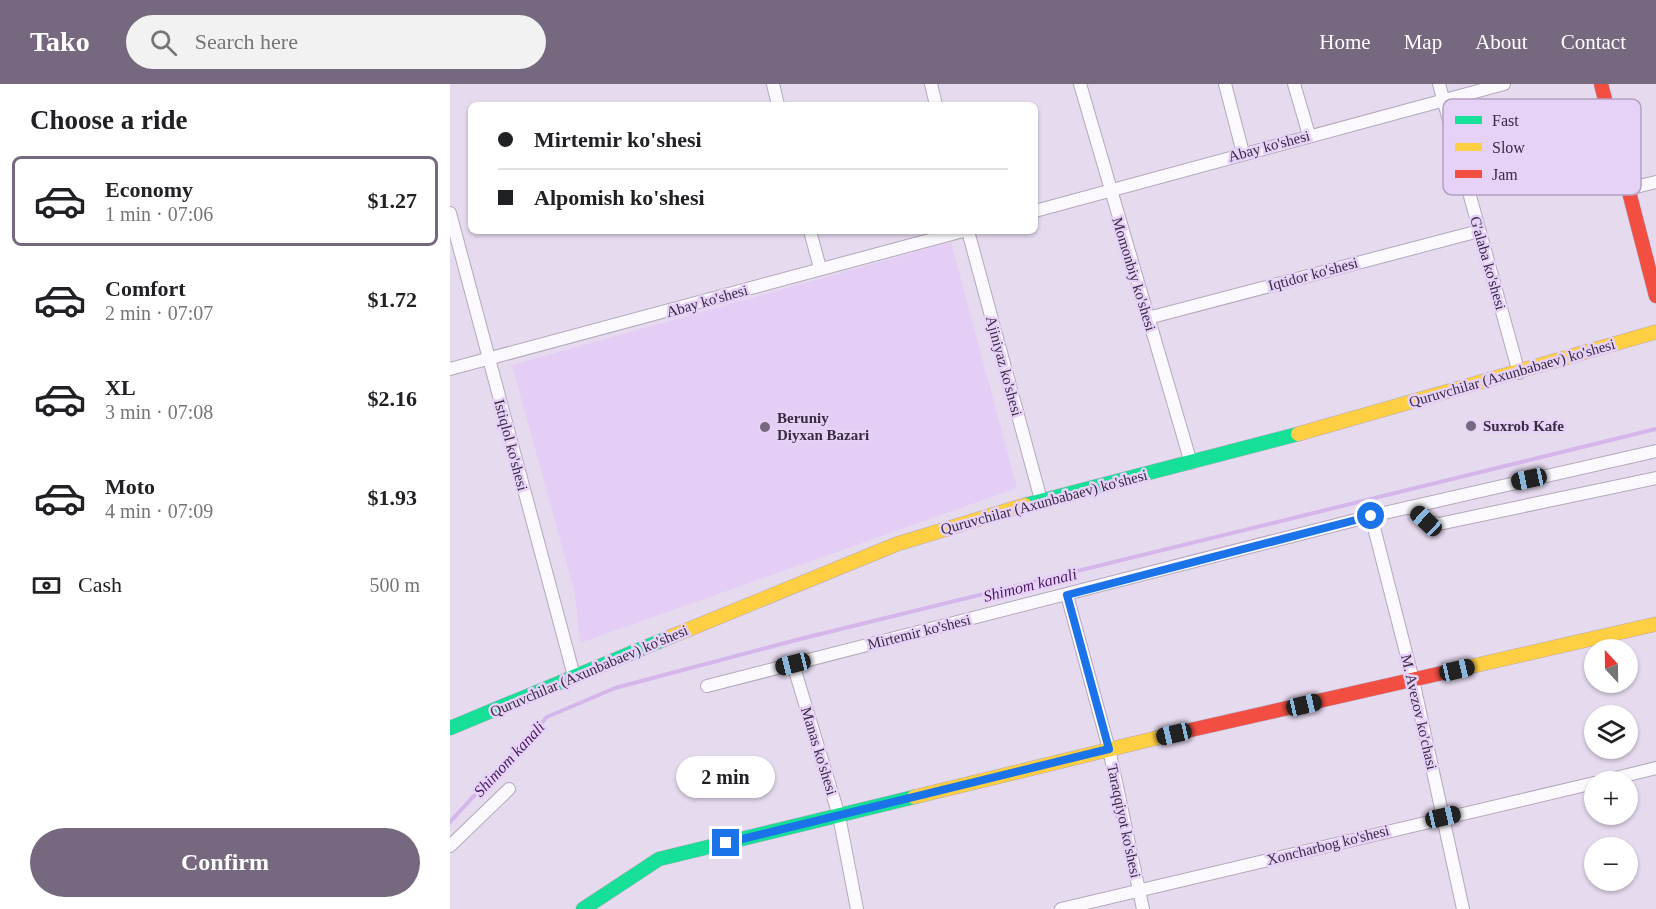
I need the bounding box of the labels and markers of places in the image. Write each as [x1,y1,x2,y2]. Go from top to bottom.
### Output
place label: Beruniy Diyxan Bazari [777,410,869,443]
place label: Suxrob Kafe [1483,418,1564,434]
marker: Suxrob Kafe [1464,419,1478,433]
marker: Beruniy Diyxan Bazari [758,420,772,434]

